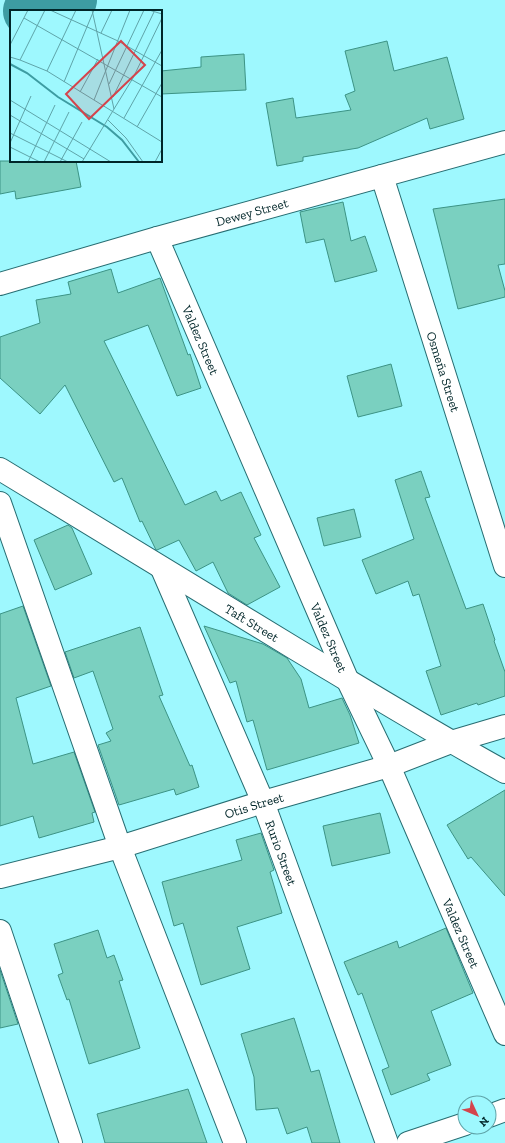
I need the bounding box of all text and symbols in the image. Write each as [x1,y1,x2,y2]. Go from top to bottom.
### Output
inset map [10,10,162,162]
street label: Dewey Street [214,195,290,229]
street label: Valdez Street [179,302,222,377]
street label: Osmeña Street [423,330,463,414]
street label: Valdez Street [307,600,350,675]
street label: Taft Street [222,601,281,645]
street label: Otis Street [223,789,285,822]
street label: Rurio Street [262,818,300,888]
street label: Valdez Street [439,896,483,970]
north arrow [457,1095,497,1135]
text: N [476,1114,491,1130]

